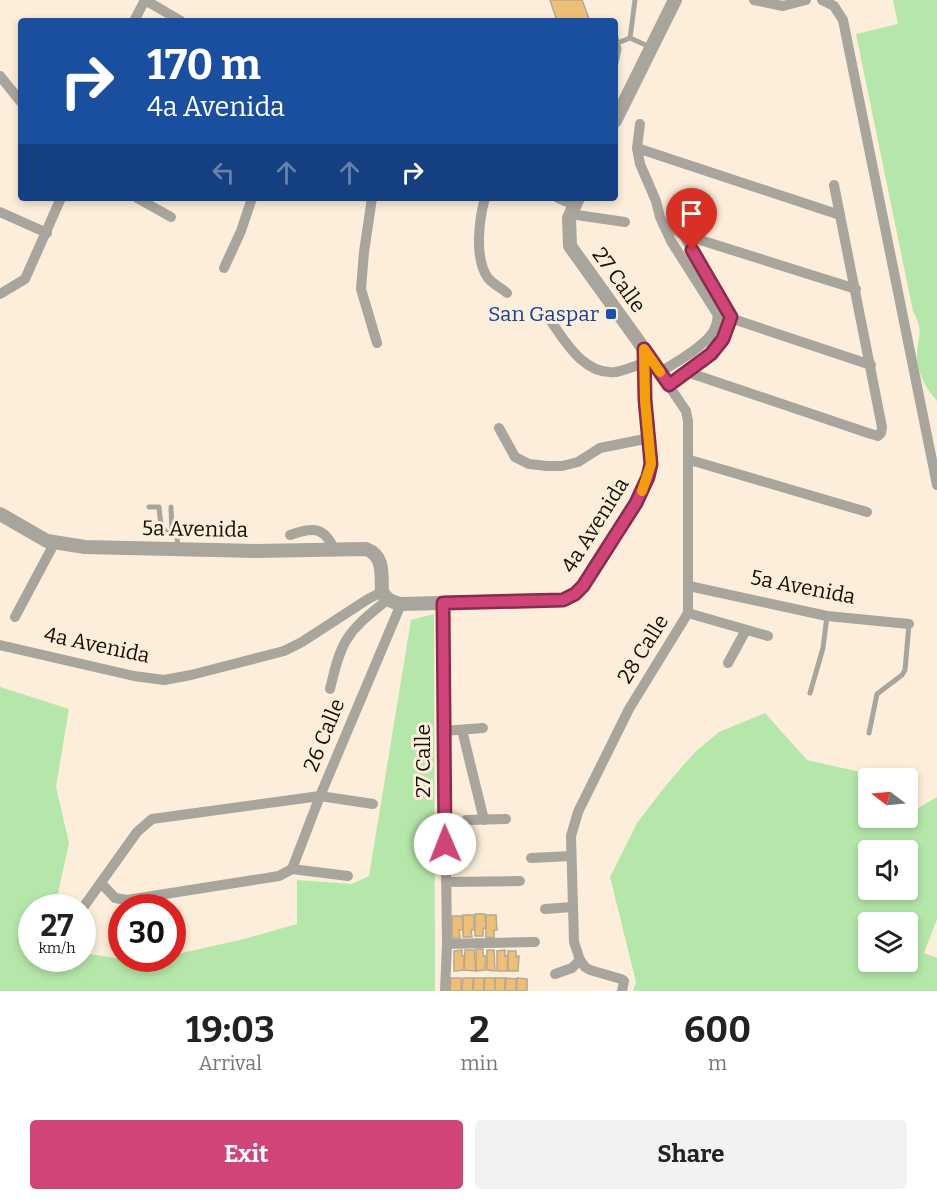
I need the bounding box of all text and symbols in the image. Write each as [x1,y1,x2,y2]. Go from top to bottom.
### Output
text: 170 m [147,40,261,90]
icon: right [48,42,126,120]
text: 4a Avenida [147,91,285,123]
icon: left [207,156,240,189]
icon: ahead [270,156,303,189]
icon: ahead [333,156,366,189]
icon: right [396,156,429,189]
pin [666,188,717,250]
icon: arrive [675,197,708,230]
street label: 27 Calle [587,242,651,318]
place label: San Gaspar [488,301,599,327]
marker: San Gaspar [604,307,618,321]
street label: 4a Avenida [556,472,635,577]
street label: 5a Avenida [142,515,249,543]
street label: 5a Avenida [748,564,858,610]
street label: 28 Calle [612,610,674,688]
street label: 4a Avenida [42,621,153,669]
street label: 26 Calle [298,695,350,775]
street label: 27 Calle [410,724,436,798]
north arrow [858,768,918,828]
map controls [858,768,918,972]
position arrow [413,812,477,876]
button: sound [858,840,918,900]
speed limit sign: 30 [108,894,186,972]
text: 27 [41,908,73,944]
button: layers [858,912,918,972]
text: km/h [38,939,76,957]
text: 19:03 [186,1008,275,1052]
text: 2 [469,1008,490,1052]
text: 600 [684,1008,751,1052]
text: Arrival [199,1051,262,1075]
text: min [461,1051,498,1075]
text: m [708,1051,727,1075]
button: Exit [30,1120,463,1189]
button: Share [475,1120,907,1189]

